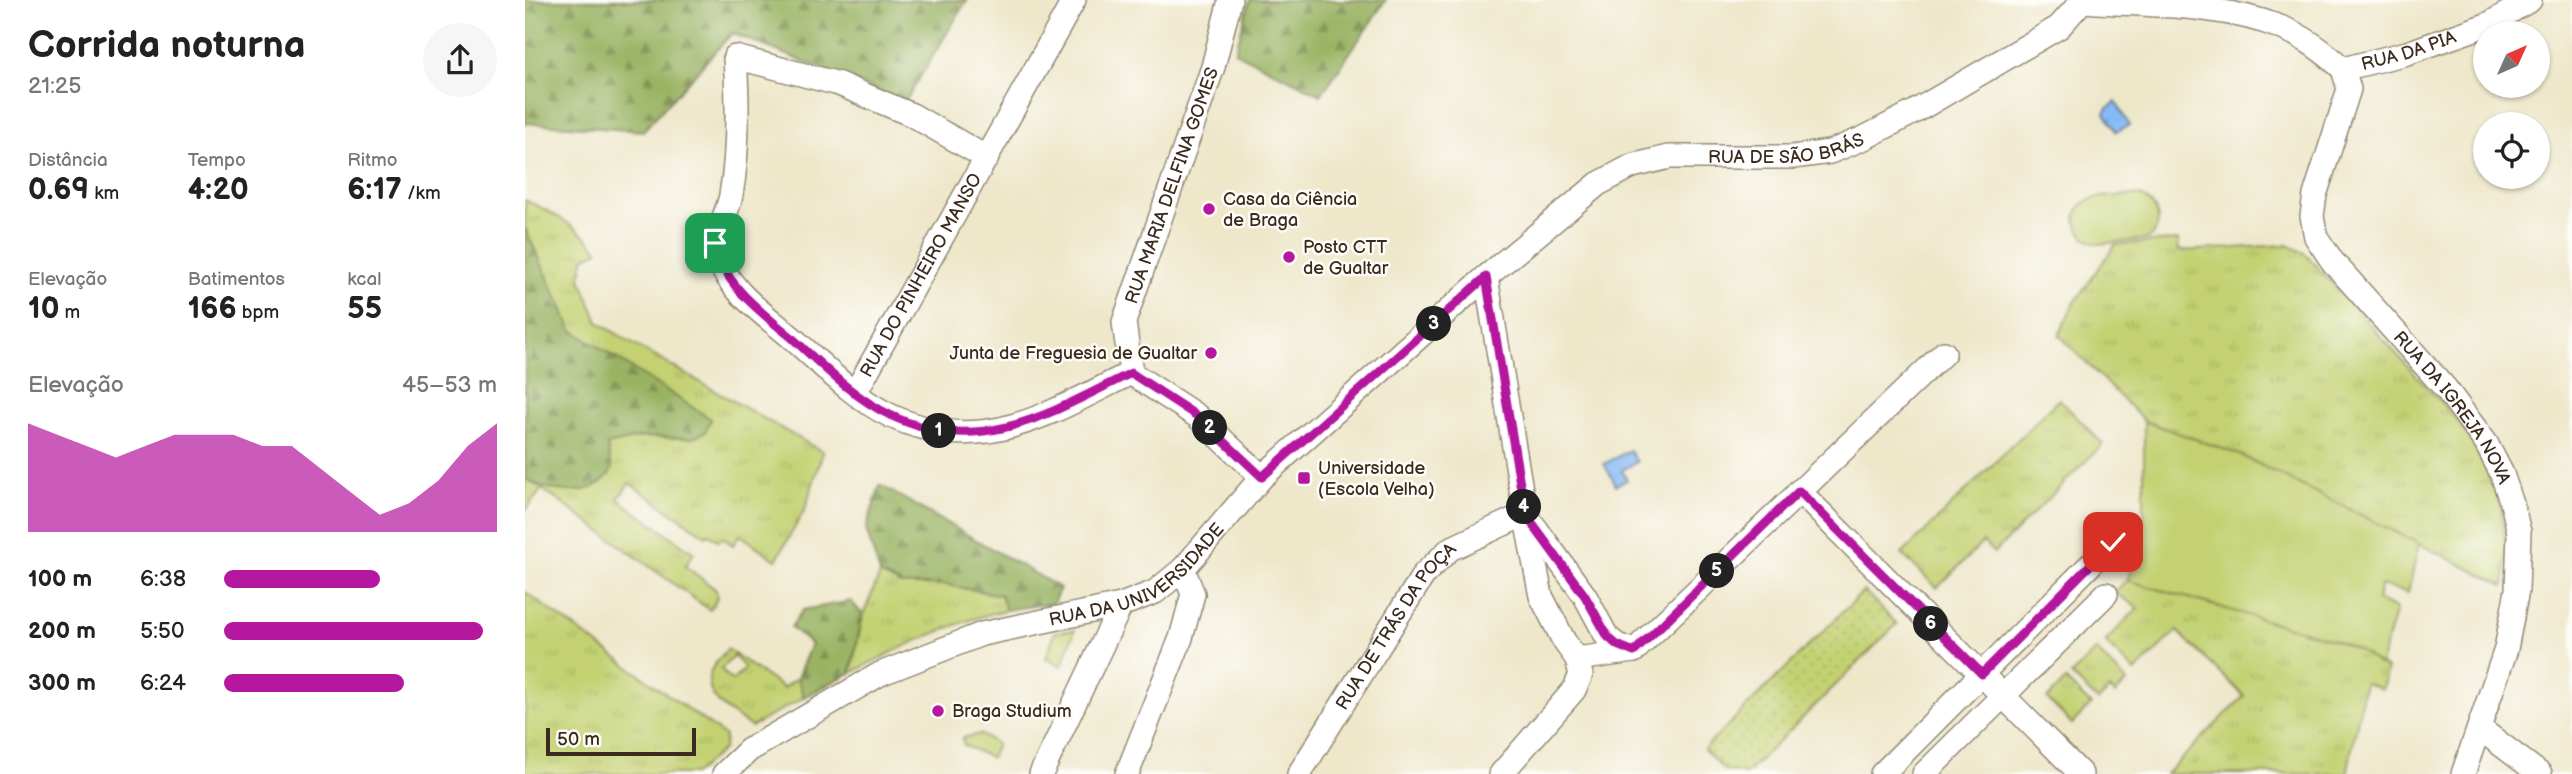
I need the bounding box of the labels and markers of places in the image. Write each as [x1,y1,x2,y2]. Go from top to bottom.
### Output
place label: Casa da Ciência de Braga [1223,189,1357,231]
marker: Casa da Ciência de Braga [1201,201,1217,217]
pin [685,213,745,273]
place label: Posto CTT de Gualtar [1303,237,1389,279]
marker: Posto CTT de Gualtar [1281,249,1297,265]
pin: 3 [1417,306,1451,342]
place label: Junta de Freguesia de Gualtar [950,343,1197,364]
marker: Junta de Freguesia de Gualtar [1203,345,1219,361]
pin: 2 [1193,410,1227,446]
pin: 1 [921,414,957,448]
place label: Universidade (Escola Velha) [1318,458,1435,500]
marker: Universidade (Escola Velha) [1296,470,1312,486]
pin: 4 [1507,490,1541,524]
pin [2083,512,2143,572]
pin: 5 [1699,554,1735,588]
pin: 6 [1913,606,1949,642]
place label: Braga Studium [952,701,1072,722]
marker: Braga Studium [930,703,946,719]

